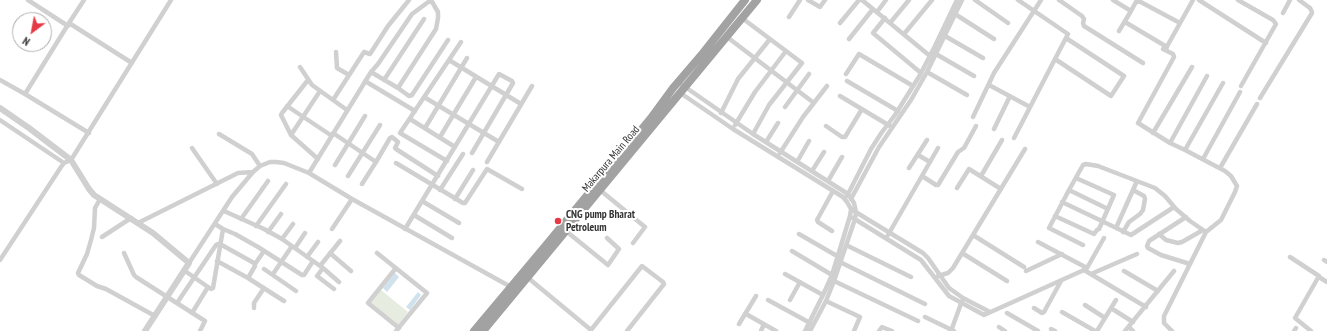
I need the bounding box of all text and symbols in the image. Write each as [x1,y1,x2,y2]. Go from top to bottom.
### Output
north arrow [12,12,52,52]
text: N [20,34,32,49]
street label: Makarpura Main Road [580,123,642,195]
place label: CNG pump Bharat Petroleum [566,208,635,234]
marker: CNG pump Bharat Petroleum [553,216,563,226]

